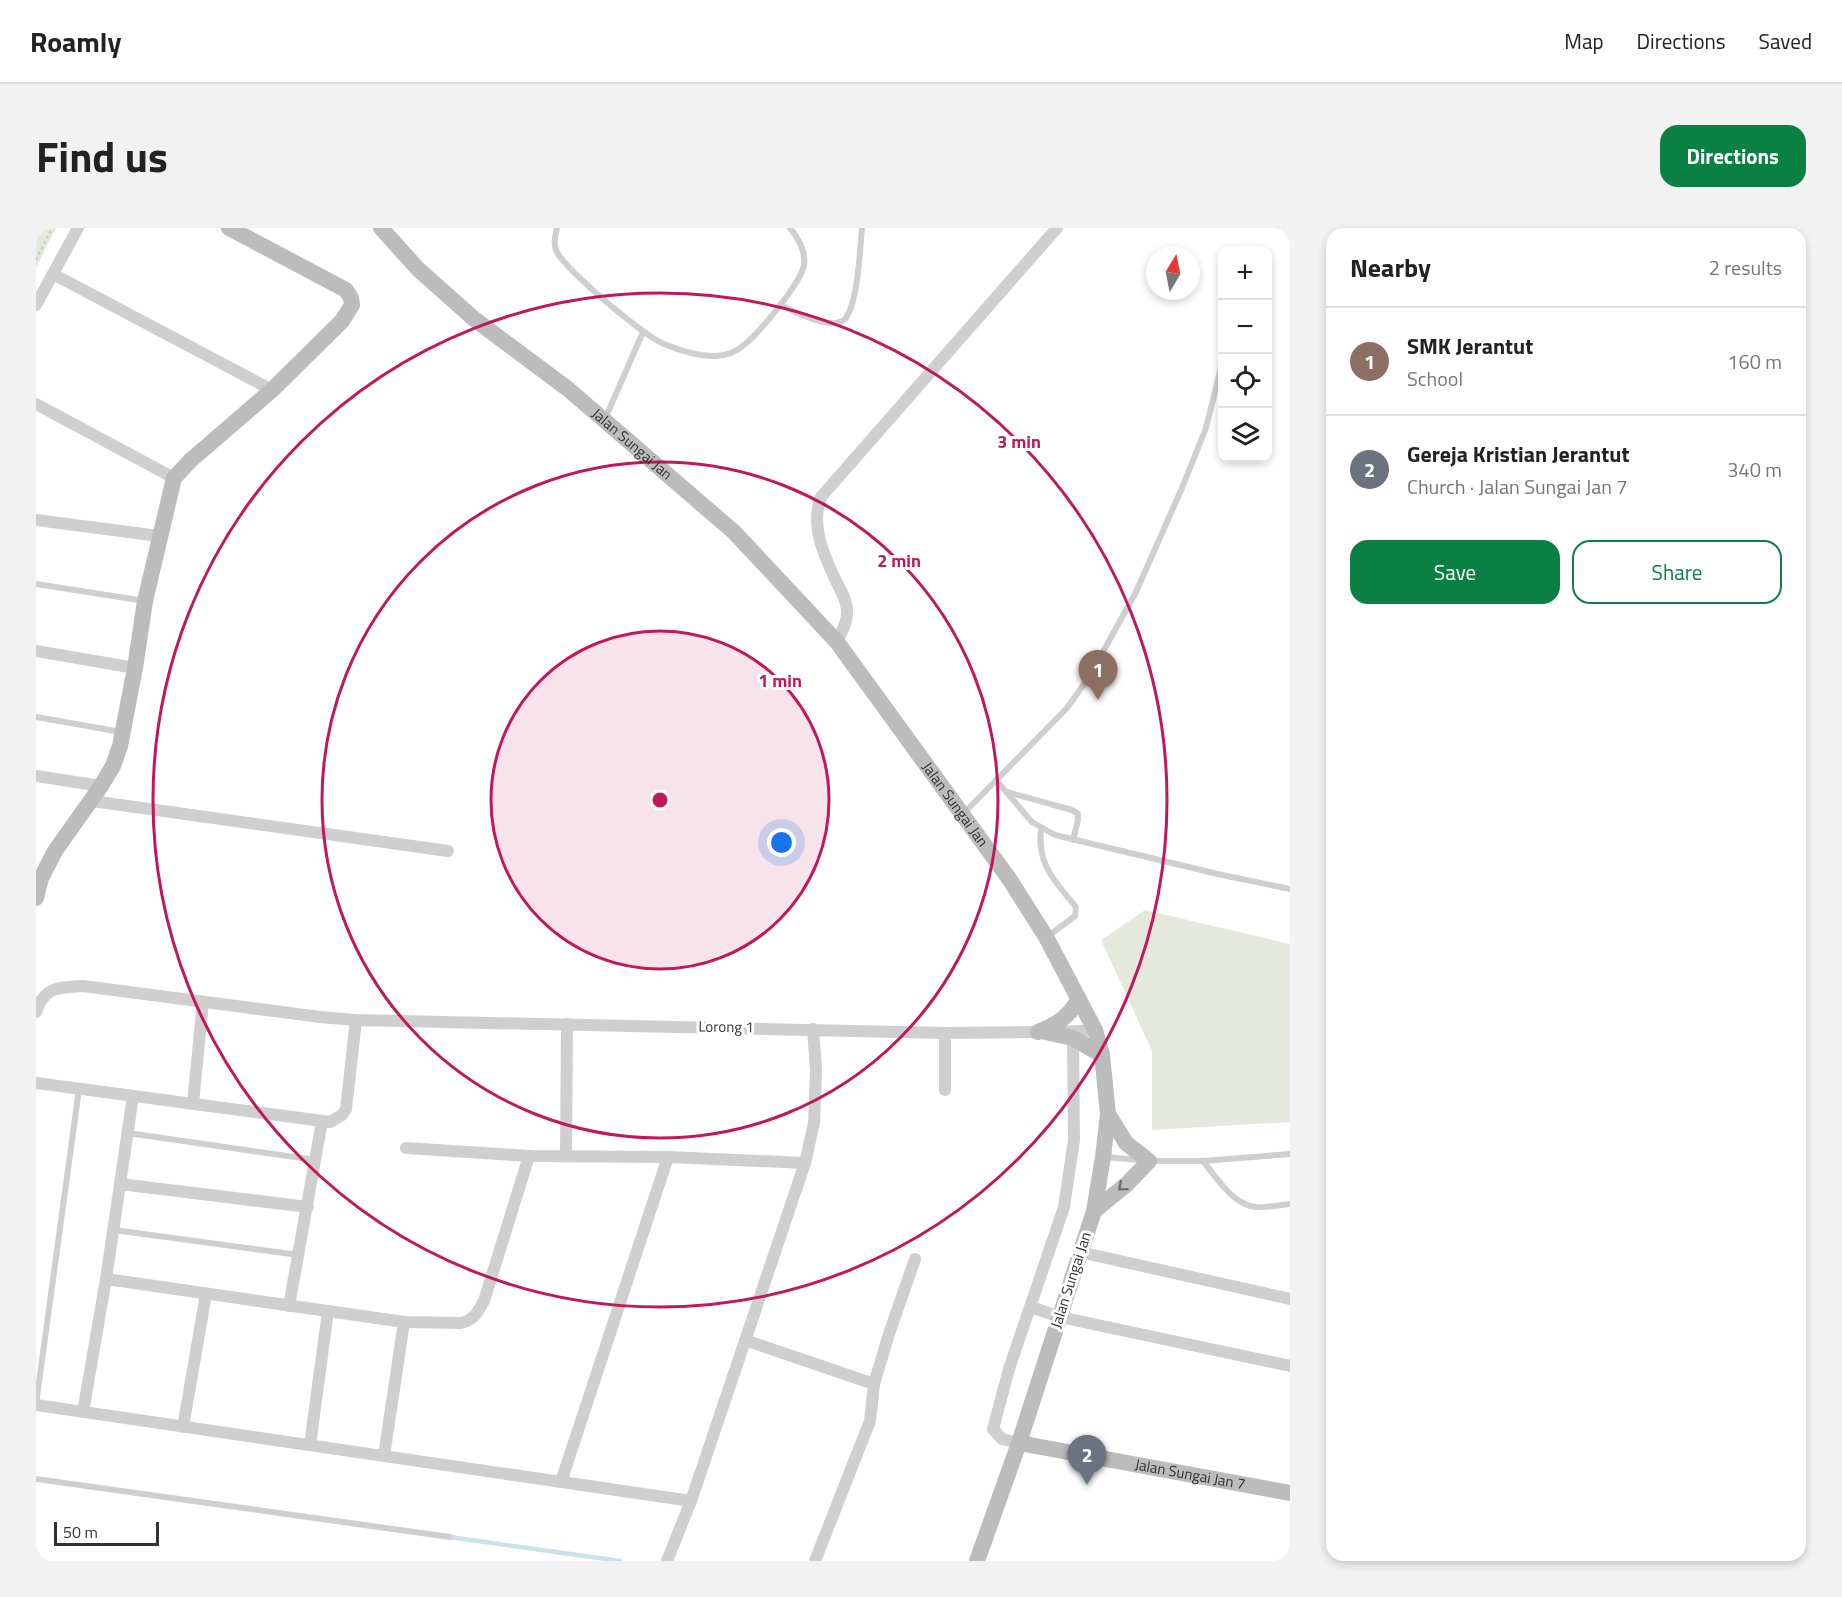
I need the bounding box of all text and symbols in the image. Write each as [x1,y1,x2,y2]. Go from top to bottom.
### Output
text: Roamly [30,20,121,63]
text: Map [1564,25,1604,57]
text: Directions [1637,25,1726,57]
text: Saved [1759,25,1812,57]
text: Find us [36,124,168,188]
button: Directions [1660,125,1806,187]
north arrow [1146,246,1200,300]
map controls [1218,246,1272,462]
button: + [1218,246,1272,300]
text: Nearby [1350,248,1431,287]
text: 2 results [1709,252,1782,283]
button: − [1218,300,1272,354]
text: SMK Jerantut [1407,329,1533,363]
text: 1 [1364,346,1375,377]
text: 160 m [1727,346,1782,377]
button: locate [1218,354,1272,408]
text: School [1407,363,1463,394]
street label: Jalan Sungai Jan [587,402,678,485]
button: layers [1218,408,1272,462]
text: 3 min [997,428,1041,455]
text: Gereja Kristian Jerantut [1407,437,1629,471]
text: 2 [1364,454,1375,485]
text: 340 m [1727,454,1782,485]
text: Church · Jalan Sungai Jan 7 [1407,471,1628,502]
button: Save [1350,540,1560,604]
button: Share [1572,540,1782,604]
text: 2 min [877,547,921,574]
pin: 1 [1078,650,1118,700]
text: 1 min [758,667,802,694]
street label: Jalan Sungai Jan [917,757,994,851]
centre of rings [650,790,670,810]
your location [767,828,796,857]
street label: Lorong 1 [698,1015,754,1038]
one-way arrow [1118,1179,1129,1190]
street label: Jalan Sungai Jan [1044,1229,1097,1331]
pin: 2 [1068,1436,1106,1485]
street label: Jalan Sungai Jan 7 [1133,1453,1247,1496]
scale bar [54,1519,159,1546]
text: 50 m [63,1520,98,1544]

